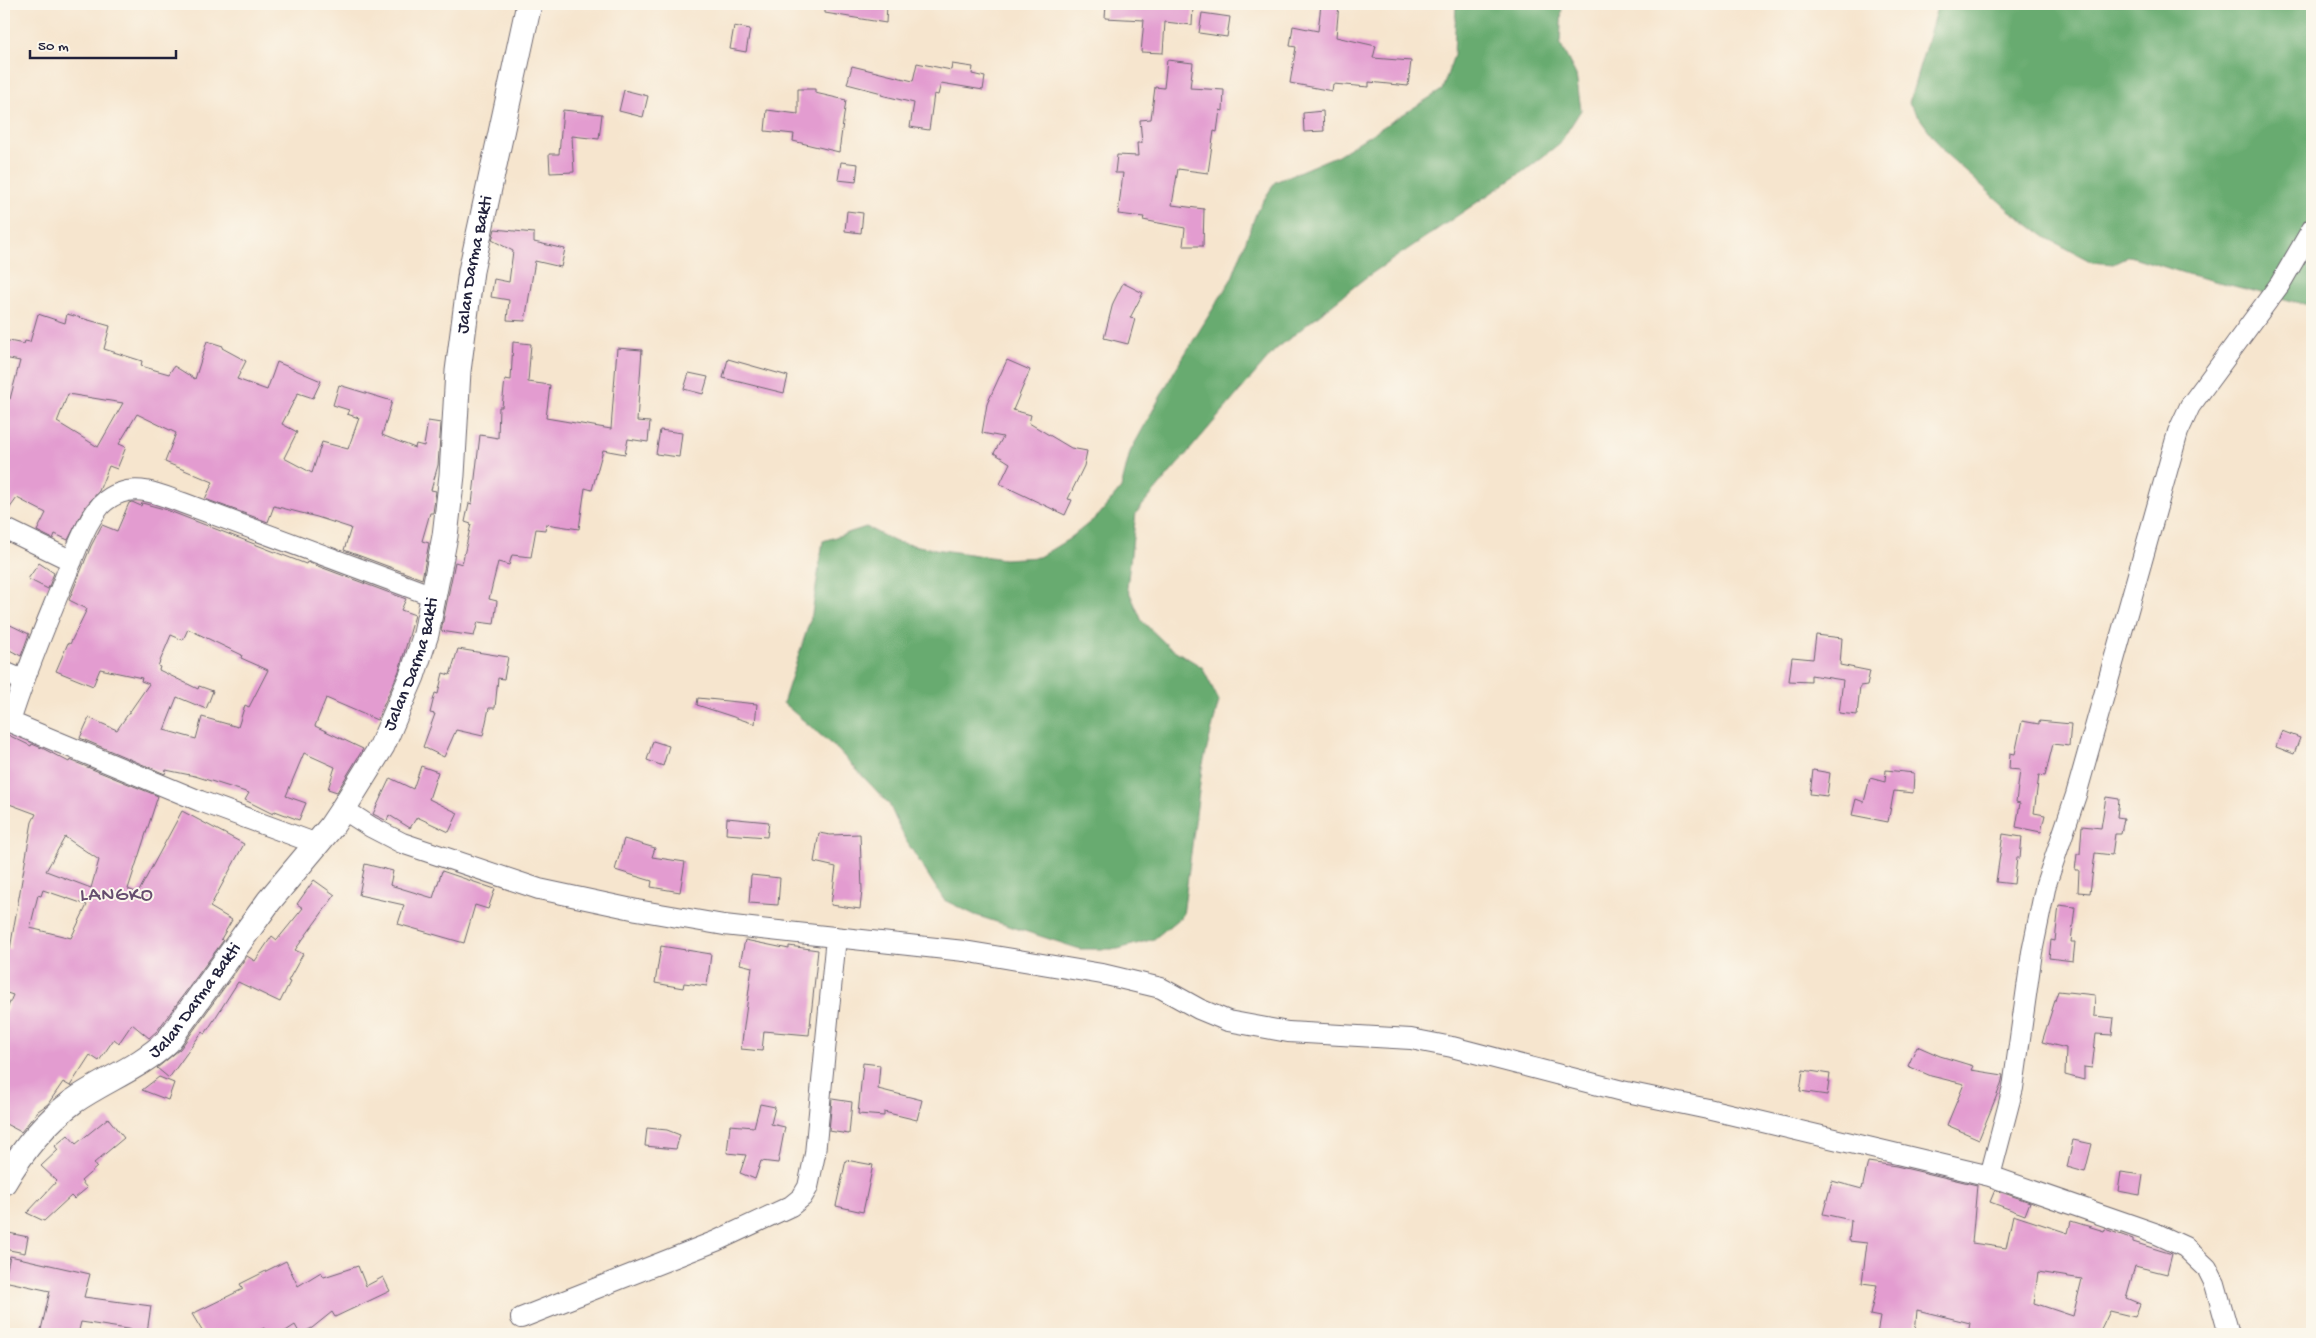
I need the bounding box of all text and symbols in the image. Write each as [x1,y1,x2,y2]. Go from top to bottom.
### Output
scale bar [30,28,176,60]
text: 50 m [38,38,69,56]
street label: Jalan Darma Bakti [452,194,498,335]
street label: Jalan Darma Bakti [379,595,443,734]
district label: LANGKO [80,885,154,908]
street label: Jalan Darma Bakti [145,939,246,1063]

